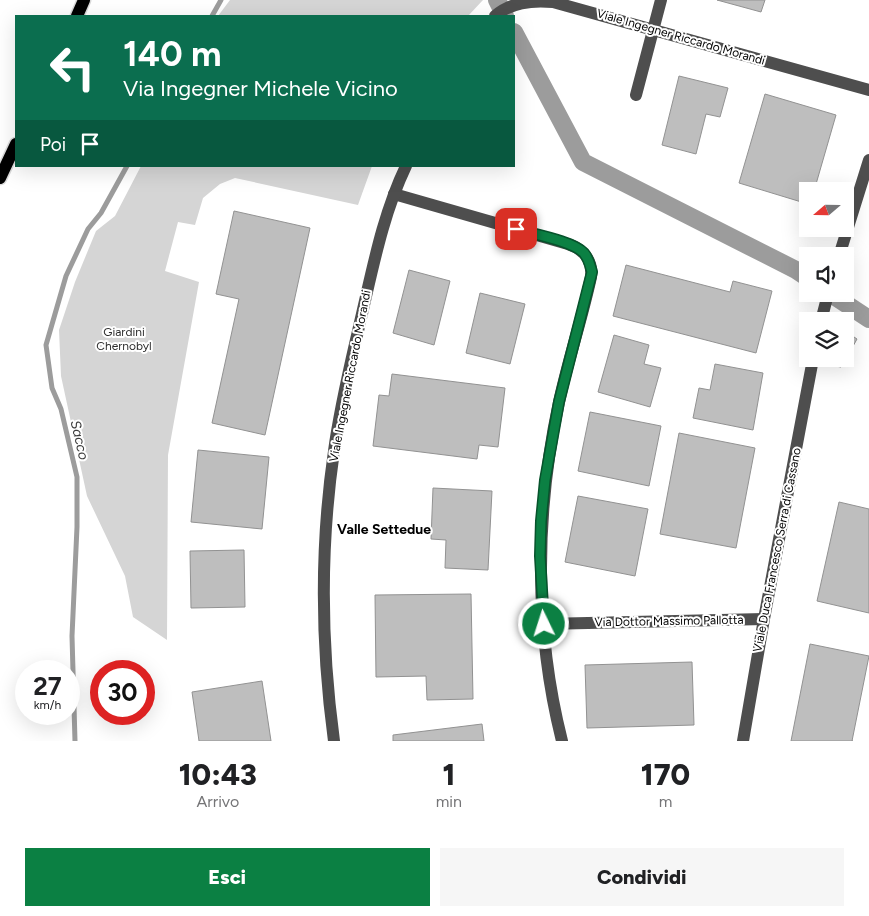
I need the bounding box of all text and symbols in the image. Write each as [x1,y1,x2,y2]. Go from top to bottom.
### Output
street label: Viale Ingegner Riccardo Morandi [595,6,767,68]
text: 140 m [123,33,221,75]
icon: left [40,35,105,100]
text: Via Ingegner Michele Vicino [123,75,398,102]
icon: arrive [76,130,104,158]
text: Poi [40,133,66,156]
north arrow [799,182,854,238]
map controls [799,182,854,367]
pin [495,208,537,250]
icon: arrive [502,215,530,243]
button: sound [799,247,854,302]
street label: Viale Ingegner Riccardo Morandi [326,289,374,463]
button: layers [799,312,854,367]
park label: Giardini Chernobyl [96,325,152,353]
water label: Sacco [67,419,92,462]
street label: Viale Duca Francesco Serra di Cassano [750,447,804,653]
district label: Valle Settedue [337,521,431,538]
position arrow [517,597,569,649]
street label: Via Dottor Massimo Pallotta [594,613,744,629]
speed limit sign: 30 [90,660,155,725]
text: 27 [33,671,62,701]
text: km/h [34,698,61,712]
text: 10:43 [179,756,257,793]
text: 1 [442,756,455,793]
text: 170 [641,756,690,793]
text: Arrivo [196,792,239,811]
text: min [436,792,462,811]
text: m [659,792,672,811]
button: Esci [25,848,430,906]
button: Condividi [440,848,844,906]

